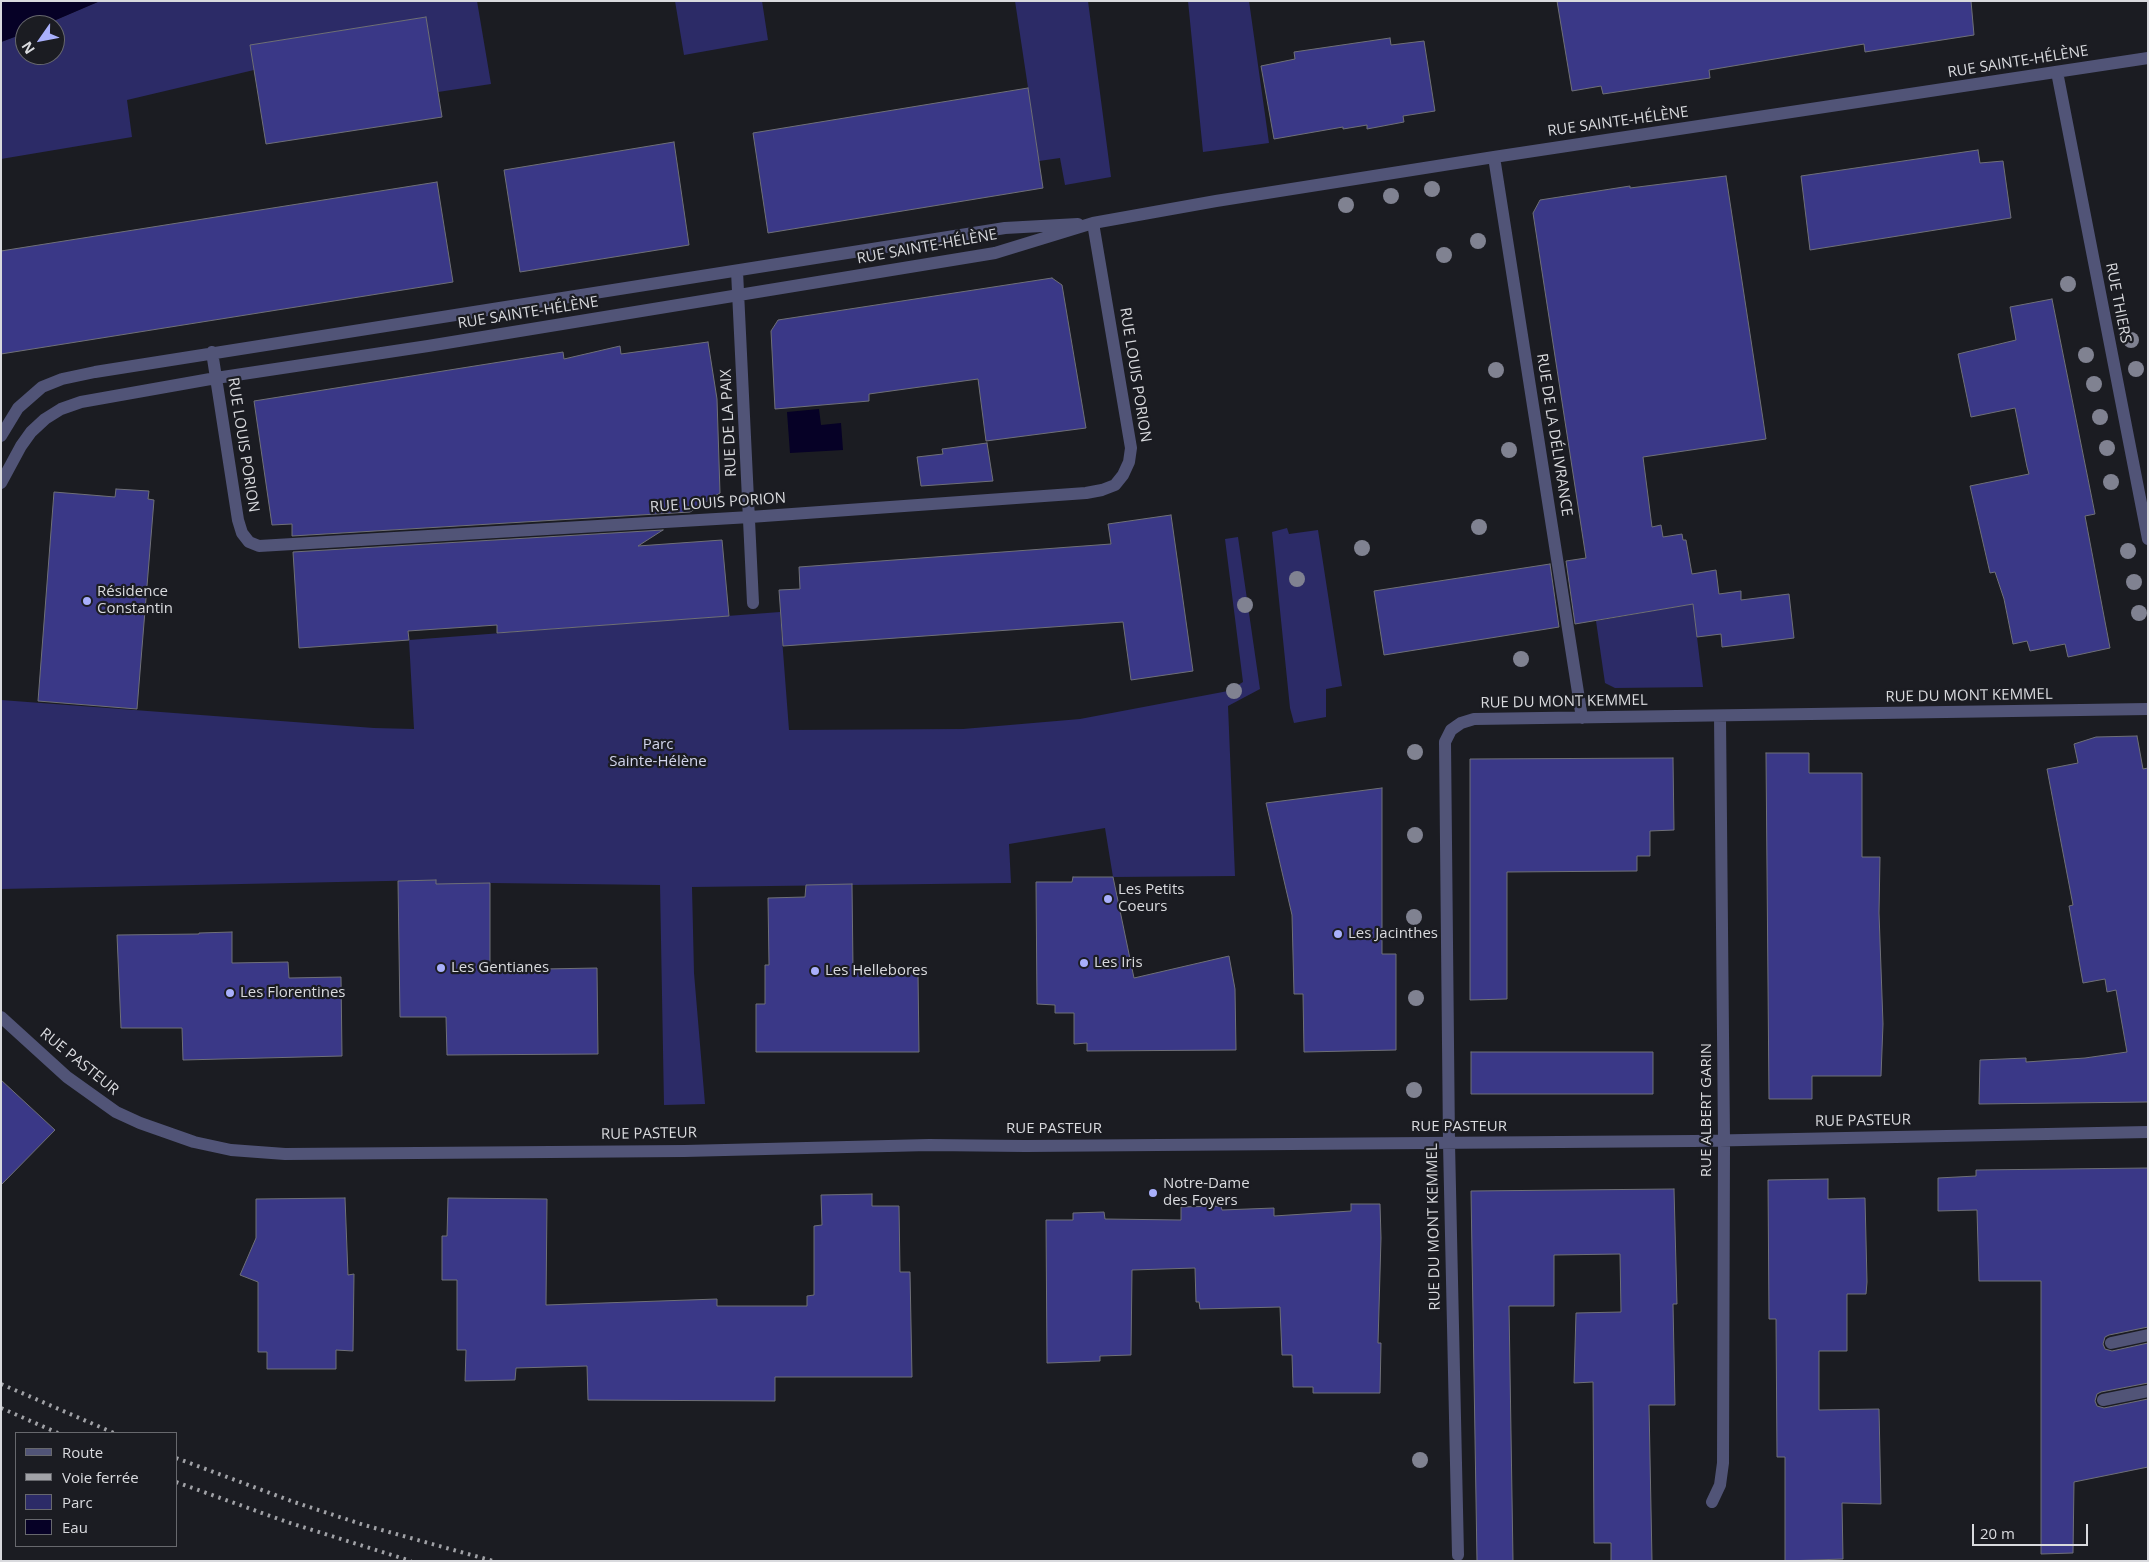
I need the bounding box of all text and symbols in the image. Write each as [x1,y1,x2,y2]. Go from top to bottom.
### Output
north arrow [15,15,65,65]
text: N [17,38,39,58]
street label: RUE SAINTE-HÉLÈNE [1946,42,2090,82]
street label: RUE SAINTE-HÉLÈNE [1546,103,1690,141]
street label: RUE SAINTE-HÉLÈNE [855,226,999,268]
street label: RUE THIERS [2101,261,2135,345]
street label: RUE SAINTE-HÉLÈNE [456,293,600,333]
street label: RUE LOUIS PORION [1115,306,1155,444]
street label: RUE DE LA DÉLIVRANCE [1532,352,1576,518]
street label: RUE DE LA PAIX [717,369,741,477]
street label: RUE LOUIS PORION [223,376,263,514]
street label: RUE LOUIS PORION [649,489,787,517]
place label: Résidence Constantin [97,583,173,618]
marker: Résidence Constantin [81,595,93,607]
street label: RUE DU MONT KEMMEL [1885,686,2053,706]
street label: RUE DU MONT KEMMEL [1480,692,1648,712]
park label: Parc Sainte-Hélène [609,736,707,771]
place label: Les Petits Coeurs [1118,881,1184,916]
marker: Les Petits Coeurs [1102,893,1114,905]
place label: Les Jacinthes [1348,925,1438,943]
marker: Les Jacinthes [1332,928,1344,940]
place label: Les Iris [1094,954,1143,972]
marker: Les Iris [1078,957,1090,969]
place label: Les Gentianes [451,959,549,977]
marker: Les Gentianes [435,962,447,974]
place label: Les Hellebores [825,962,928,980]
marker: Les Hellebores [809,965,821,977]
place label: Les Florentines [240,984,346,1002]
marker: Les Florentines [224,987,236,999]
street label: RUE PASTEUR [36,1025,122,1099]
street label: RUE ALBERT GARIN [1698,1043,1716,1177]
street label: RUE PASTEUR [1815,1111,1911,1131]
street label: RUE PASTEUR [1411,1118,1507,1136]
street label: RUE PASTEUR [1006,1120,1102,1138]
street label: RUE PASTEUR [601,1124,697,1144]
street label: RUE DU MONT KEMMEL [1424,1143,1444,1311]
place label: Notre-Dame des Foyers [1163,1175,1250,1210]
marker: Notre-Dame des Foyers [1147,1187,1159,1199]
legend [15,1432,178,1547]
text: Route [62,1442,103,1462]
text: Voie ferrée [62,1467,139,1487]
text: Parc [62,1492,93,1512]
scale bar [1974,1514,2090,1546]
text: Eau [62,1517,88,1537]
text: 20 m [1980,1523,2015,1543]

